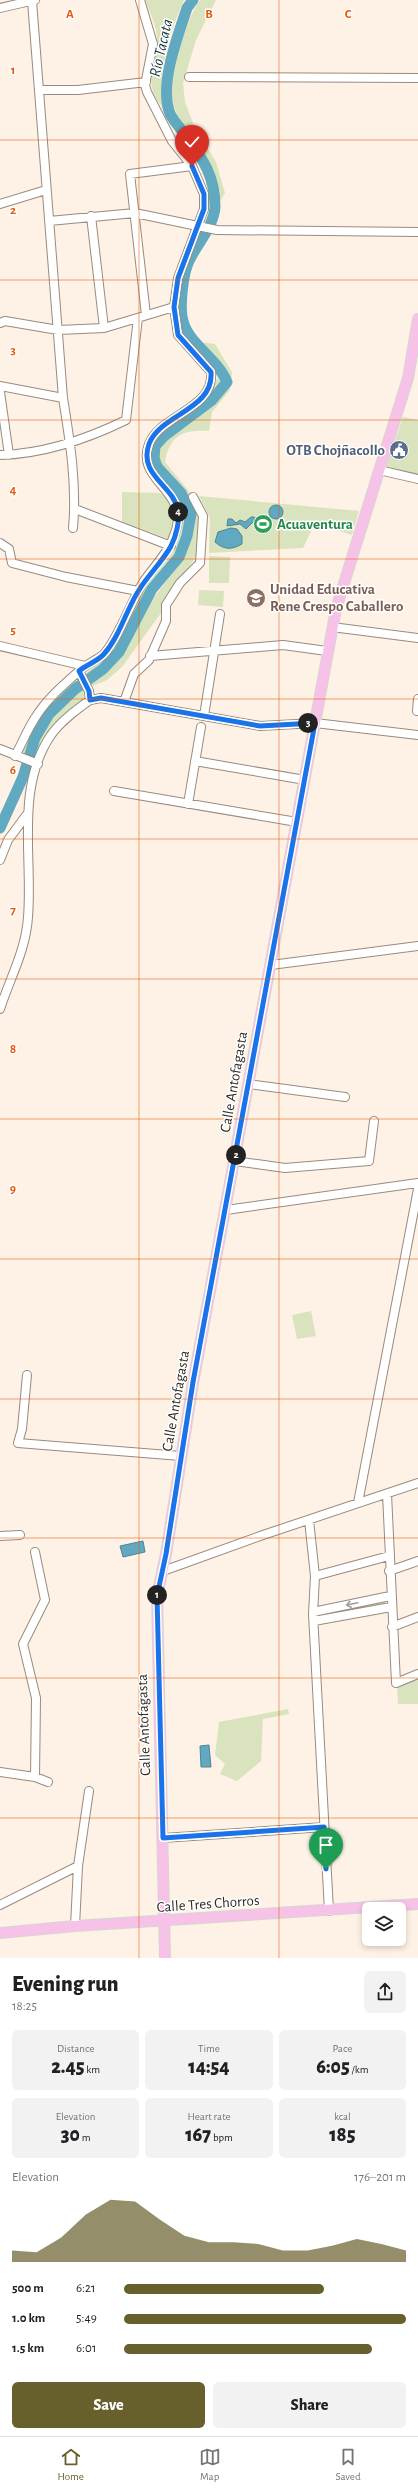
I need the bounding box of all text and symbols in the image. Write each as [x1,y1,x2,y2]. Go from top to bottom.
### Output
text: A [66,8,74,21]
text: B [205,8,213,21]
text: C [345,8,352,21]
water label: Río Tacata [147,18,175,78]
text: 1 [11,64,15,77]
pin [175,125,209,166]
icon: check [181,131,203,153]
text: 2 [10,204,16,217]
text: 3 [10,344,16,357]
public building icon: OTB Chojñacollo [388,439,410,461]
place label: OTB Chojñacollo [286,443,385,458]
text: 4 [10,484,17,497]
pin: 4 [168,502,188,522]
text: 4 [175,506,181,517]
sports icon: Acuaventura [252,513,274,535]
place label: Acuaventura [277,517,353,532]
place label: Unidad Educativa Rene Crespo Caballero [270,582,403,614]
school or university icon: Unidad Educativa Rene Crespo Caballero [245,587,267,609]
text: 5 [10,624,16,637]
pin: 3 [298,713,318,733]
text: 3 [306,717,310,728]
text: 6 [10,764,16,777]
text: 7 [10,904,16,917]
street label: Calle Antofagasta [218,1030,250,1134]
text: 8 [10,1043,16,1056]
pin: 2 [226,1145,246,1165]
text: 2 [233,1149,239,1160]
text: 9 [10,1183,16,1196]
street label: Calle Antofagasta [160,1349,192,1453]
pin: 1 [147,1585,167,1605]
text: 1 [155,1589,159,1600]
one-way arrow [346,1601,359,1609]
street label: Calle Antofagasta [135,1674,153,1776]
pin [309,1828,343,1869]
icon: arrive [315,1834,337,1856]
street label: Calle Tres Chorros [156,1893,260,1915]
map controls [362,1902,406,1946]
button: layers [362,1902,406,1946]
button: share [364,1971,406,2013]
text: Evening run [12,1973,119,1995]
text: 18:25 [12,2000,37,2013]
text: Distance [57,2043,94,2054]
text: Time [198,2043,220,2054]
text: Pace [332,2043,352,2054]
text: 2.45 [51,2057,84,2077]
text: 14:54 [188,2057,230,2077]
text: 6:05 [316,2057,350,2077]
text: km [84,2064,100,2075]
text: /km [350,2064,368,2075]
text: Elevation [56,2111,96,2122]
text: Heart rate [187,2111,231,2122]
text: kcal [334,2111,351,2122]
text: 30 [61,2125,80,2145]
text: 167 [185,2125,211,2145]
text: 185 [329,2125,355,2145]
text: m [80,2132,91,2143]
text: bpm [211,2132,233,2143]
text: Elevation [12,2171,59,2184]
text: 176–201 m [354,2171,406,2184]
text: 500 m [12,2282,44,2295]
text: 6:21 [76,2282,95,2295]
text: 1.0 km [12,2312,45,2325]
text: 5:49 [76,2312,97,2325]
text: 1.5 km [12,2342,44,2355]
text: 6:01 [76,2342,96,2355]
button: Save [12,2382,205,2428]
button: Share [213,2382,406,2428]
tab: Home [57,2446,84,2483]
tab: Map [199,2446,221,2483]
tab: Saved [335,2446,361,2483]

